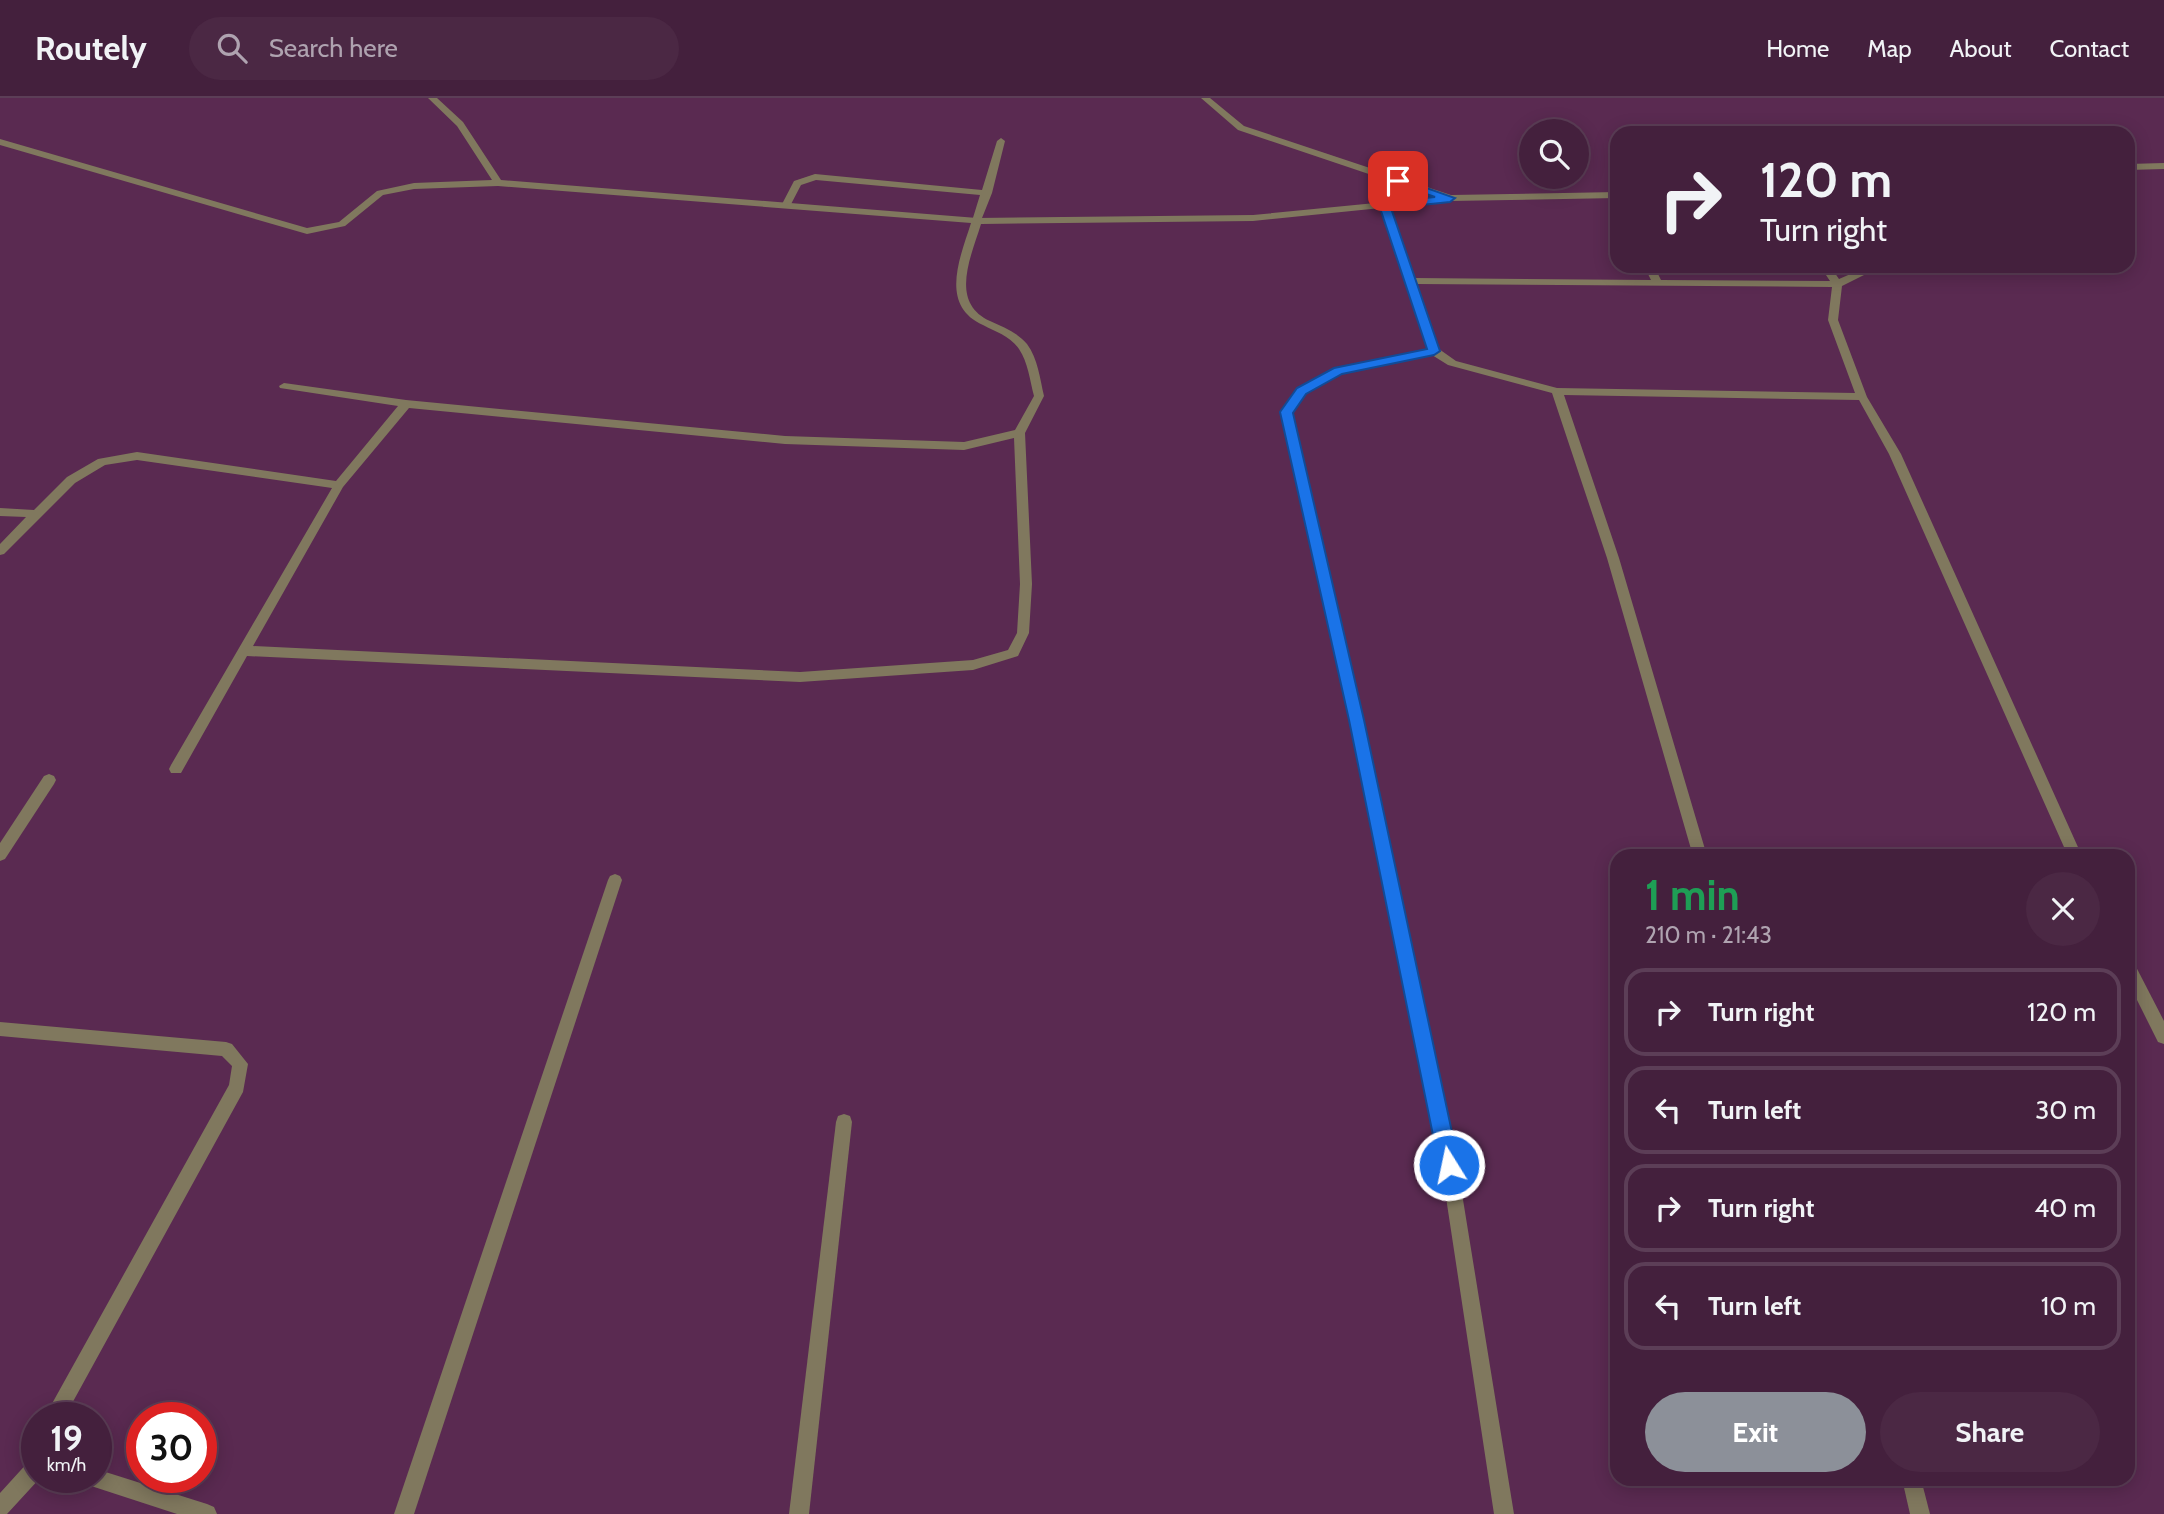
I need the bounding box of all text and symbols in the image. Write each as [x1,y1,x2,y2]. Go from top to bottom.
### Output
search box [189,17,679,80]
text: Routely [35,28,147,68]
icon: search [213,29,251,67]
text: Search here [269,32,398,64]
text: Home [1766,34,1829,63]
text: Map [1867,34,1912,63]
text: About [1950,34,2012,63]
text: Contact [2050,34,2129,63]
map controls [1519,119,1589,189]
button: search [1519,119,1589,189]
text: 120 m [1760,150,1892,209]
pin [1368,151,1428,211]
icon: right [1645,154,1736,245]
icon: arrive [1379,162,1417,200]
text: Turn right [1760,210,1887,249]
text: 1 min [1645,869,1740,921]
button: close [2026,872,2100,946]
text: 210 m · 21:43 [1645,921,1772,949]
icon: right [1649,993,1687,1031]
text: Turn right [1708,996,1814,1028]
text: 120 m [2027,996,2096,1028]
icon: left [1649,1091,1687,1129]
text: Turn left [1708,1094,1801,1126]
text: 30 m [2035,1094,2096,1126]
position arrow [1412,1128,1486,1202]
icon: right [1649,1189,1687,1227]
text: Turn right [1708,1192,1814,1224]
text: 40 m [2034,1192,2096,1224]
icon: left [1649,1287,1687,1325]
text: Turn left [1708,1290,1801,1322]
text: 10 m [2041,1290,2096,1322]
button: Exit [1645,1392,1866,1472]
button: Share [1880,1392,2100,1472]
speed limit sign: 30 [126,1402,217,1493]
text: 19 [50,1417,83,1460]
text: km/h [47,1454,86,1476]

